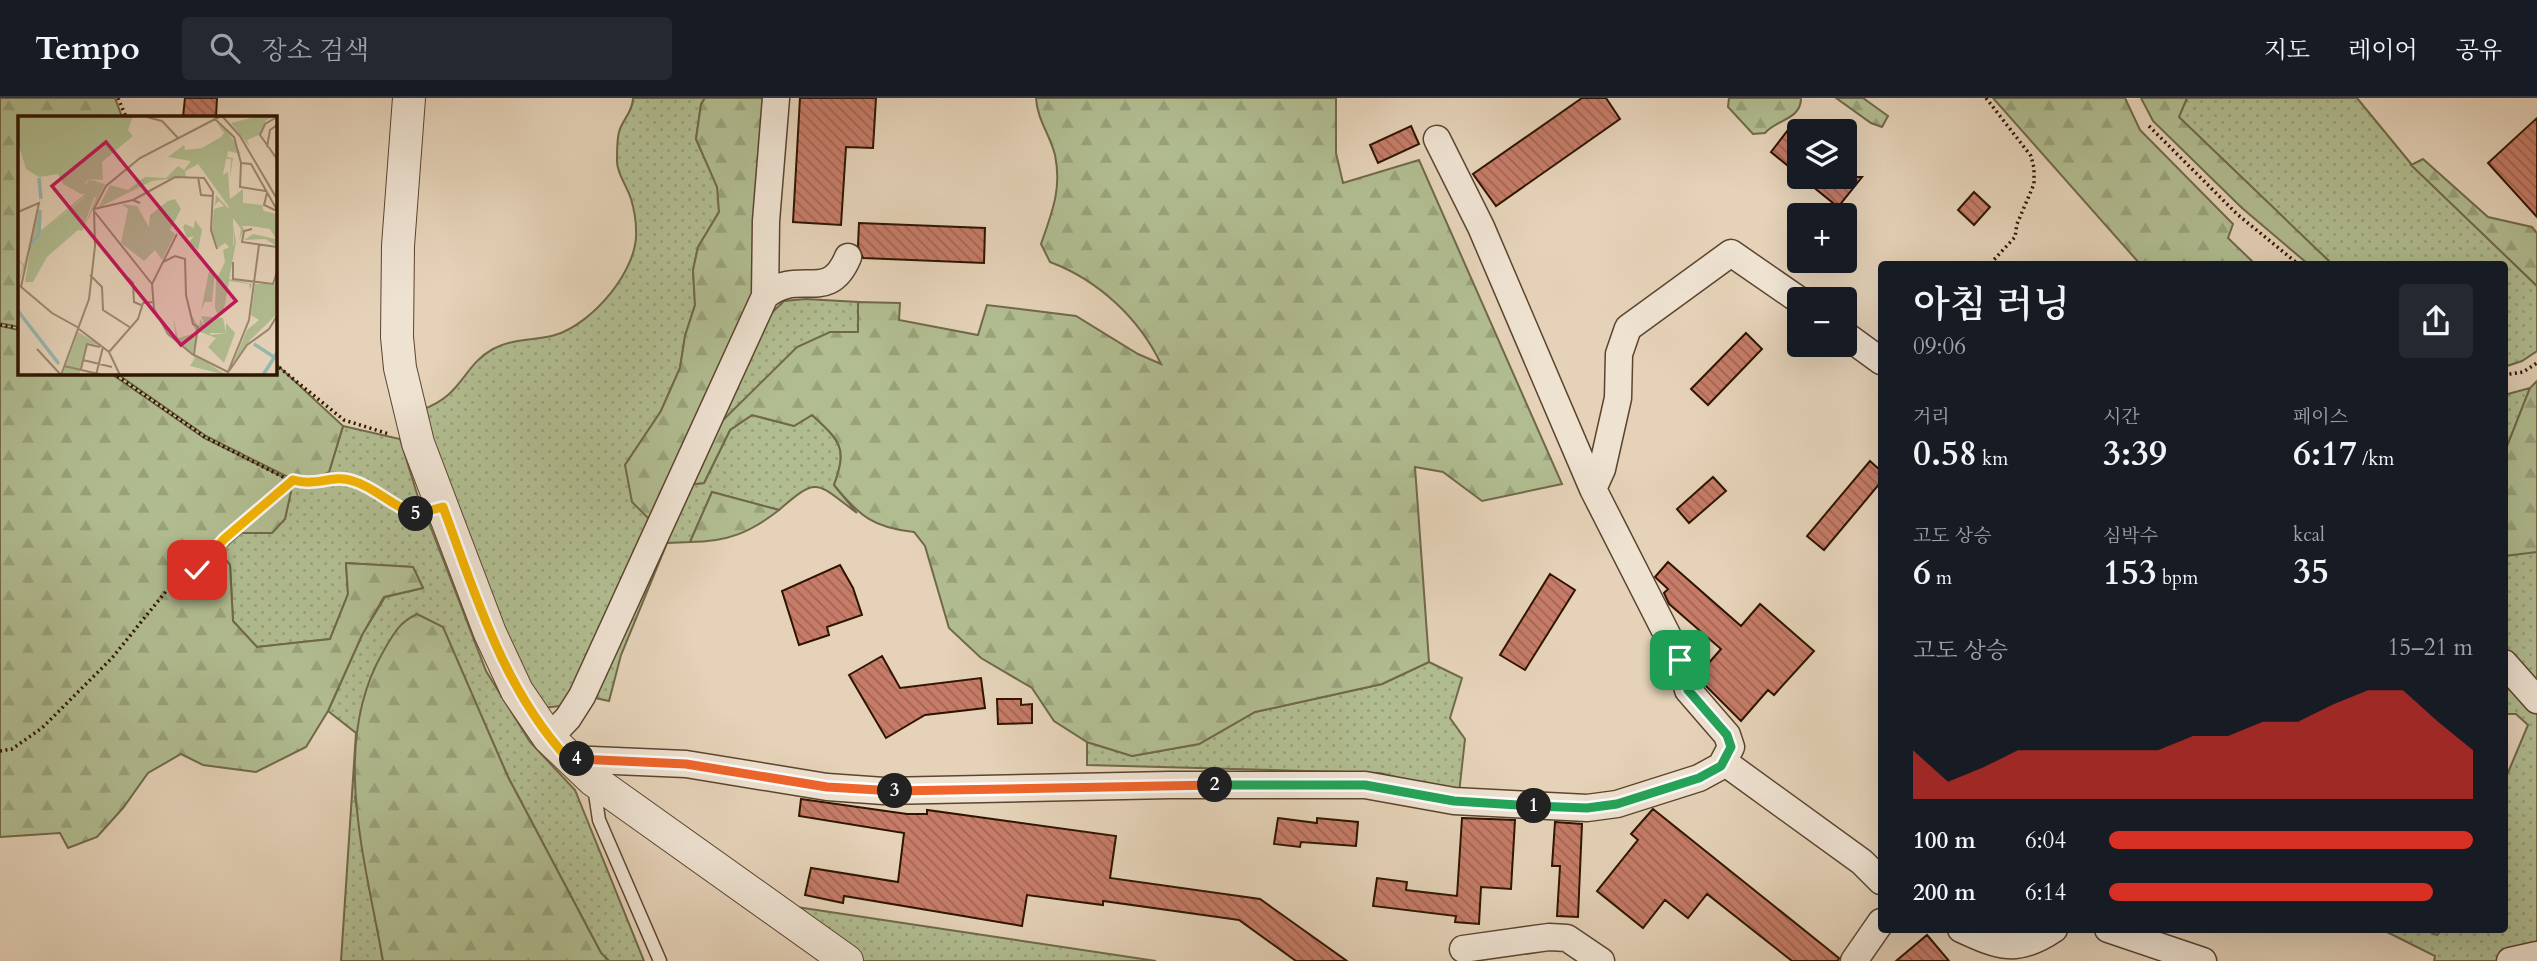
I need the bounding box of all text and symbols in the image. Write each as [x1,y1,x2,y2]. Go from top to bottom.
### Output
search box [182,17,672,80]
text: Tempo [35,26,140,71]
icon: search [206,29,244,67]
text: 장소 검색 [262,33,369,68]
text: 지도 [2264,34,2310,67]
text: 레이어 [2348,34,2418,67]
text: 공유 [2456,34,2502,67]
inset map [18,116,276,374]
map controls [1787,119,1857,357]
button: layers [1787,119,1857,189]
button: + [1787,203,1857,273]
text: 아침 러닝 [1913,279,2070,331]
button: share [2399,284,2473,358]
button: − [1787,287,1857,357]
text: 09:06 [1913,331,1966,362]
text: 거리 [1913,404,1950,430]
text: 시간 [2103,404,2140,430]
text: 페이스 [2293,404,2348,430]
text: 0.58 [1913,430,1977,478]
text: 3:39 [2103,430,2167,478]
text: 6:17 [2293,430,2357,478]
text: km [1977,446,2008,472]
text: /km [2357,446,2394,472]
pin: 5 [398,496,434,532]
text: 5 [411,500,420,526]
text: kcal [2293,522,2325,548]
text: 고도 상승 [1913,523,1992,549]
text: 심박수 [2103,523,2158,549]
pin [167,540,227,600]
text: 35 [2293,548,2329,596]
text: 6 [1913,549,1931,597]
text: 153 [2103,549,2157,597]
icon: check [178,551,216,589]
text: m [1931,565,1952,591]
text: bpm [2157,565,2198,591]
pin [1650,630,1710,690]
text: 15–21 m [2388,632,2473,663]
text: 고도 상승 [1913,635,2008,666]
icon: arrive [1661,641,1699,679]
pin: 4 [560,742,594,776]
text: 4 [572,745,581,771]
pin: 2 [1198,768,1232,802]
text: 2 [1210,771,1219,797]
pin: 3 [878,774,912,808]
text: 3 [890,777,899,803]
pin: 1 [1516,788,1552,824]
text: 1 [1529,792,1538,818]
text: 100 m [1913,825,1976,856]
text: 6:04 [2025,825,2066,856]
text: 200 m [1913,877,1976,908]
text: 6:14 [2025,877,2066,908]

